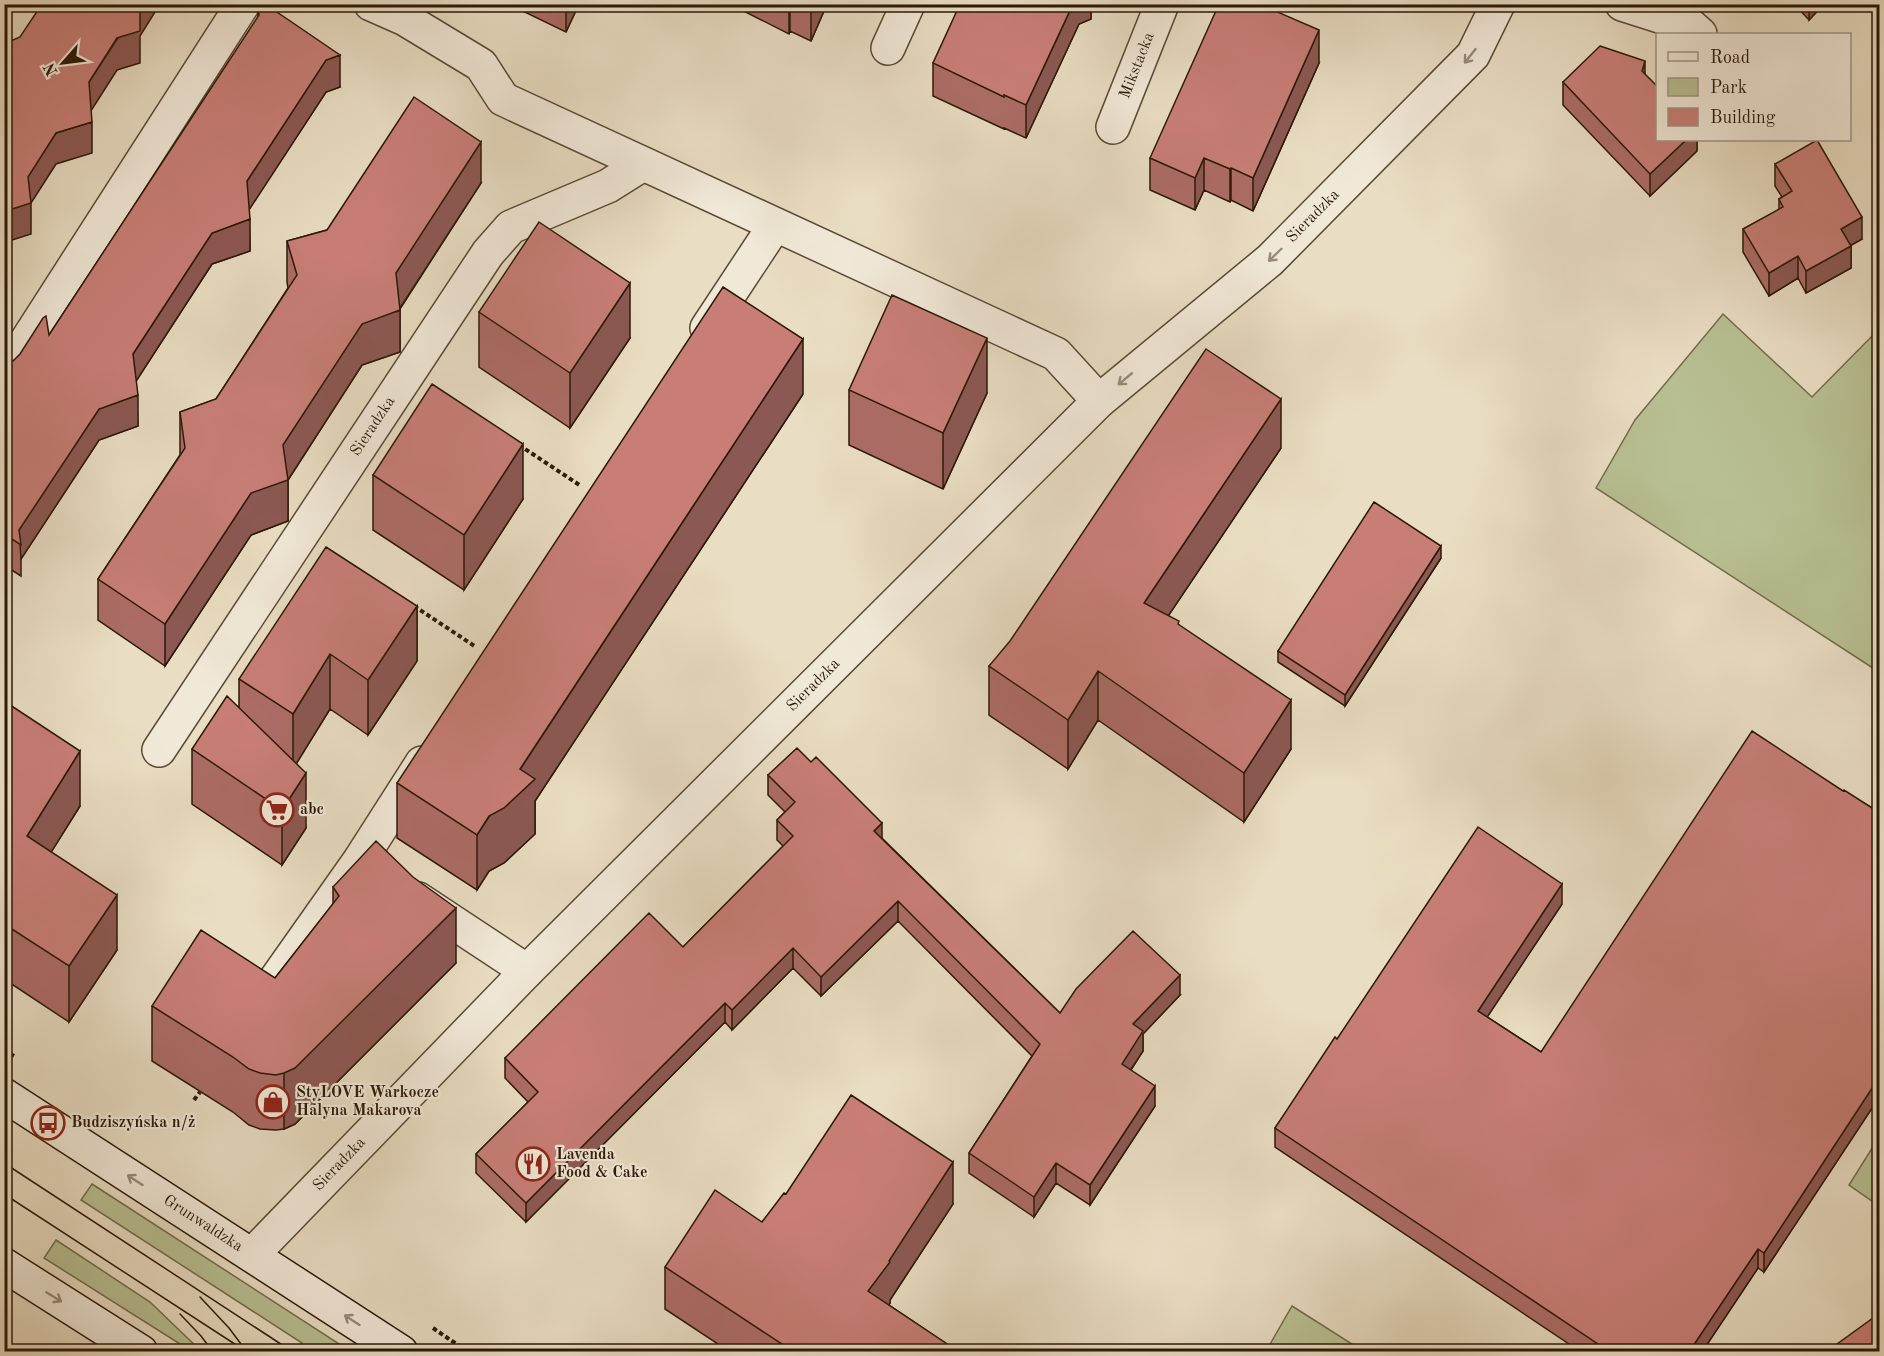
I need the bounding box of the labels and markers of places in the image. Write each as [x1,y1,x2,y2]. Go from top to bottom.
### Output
supermarket icon: abc [259,792,295,828]
place label: abc [300,802,324,818]
shop icon: StyLOVE Warkocze Halyna Makarova [255,1084,291,1120]
place label: StyLOVE Warkocze Halyna Makarova [296,1085,439,1119]
bus stop icon: Budziszyńska n/ż [30,1105,66,1141]
place label: Budziszyńska n/ż [71,1115,195,1131]
restaurant icon: Lavenda Food & Cake [515,1146,551,1182]
place label: Lavenda Food & Cake [556,1147,648,1181]

